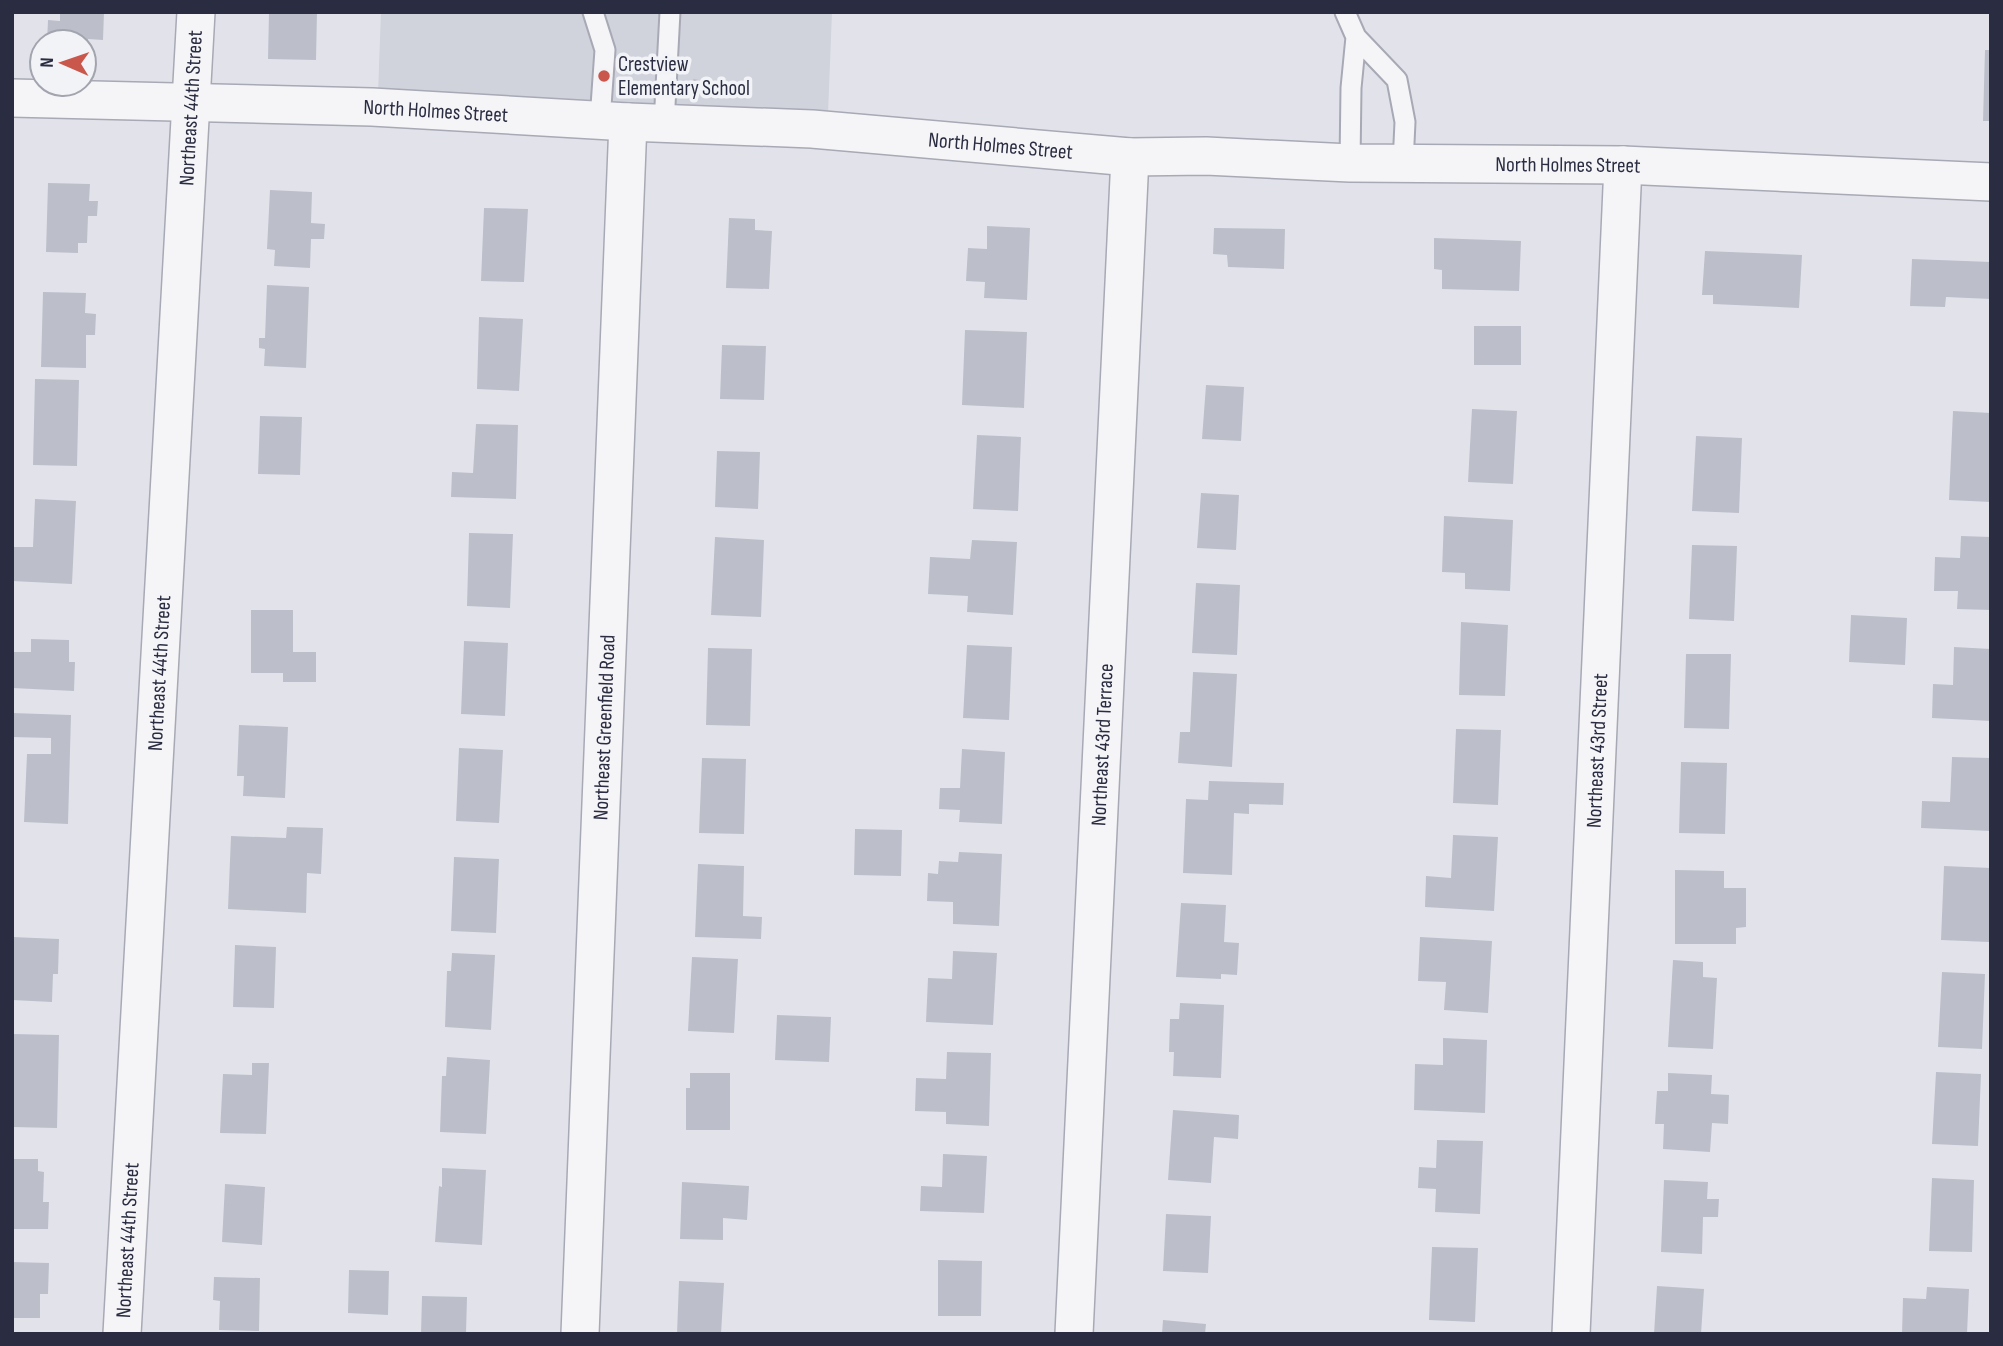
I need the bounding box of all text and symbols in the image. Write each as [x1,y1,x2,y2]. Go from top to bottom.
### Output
north arrow [28,28,98,98]
street label: Northeast 44th Street [174,30,208,186]
place label: Crestview Elementary School [618,52,750,101]
text: N [36,57,59,68]
marker: Crestview Elementary School [596,68,612,84]
street label: North Holmes Street [363,95,509,128]
street label: North Holmes Street [927,127,1074,165]
street label: North Holmes Street [1495,152,1641,179]
street label: Northeast 44th Street [143,595,176,752]
street label: Northeast Greenfield Road [588,634,621,821]
street label: Northeast 43rd Terrace [1086,663,1119,827]
street label: Northeast 43rd Street [1582,673,1613,828]
street label: Northeast 44th Street [111,1162,145,1319]

